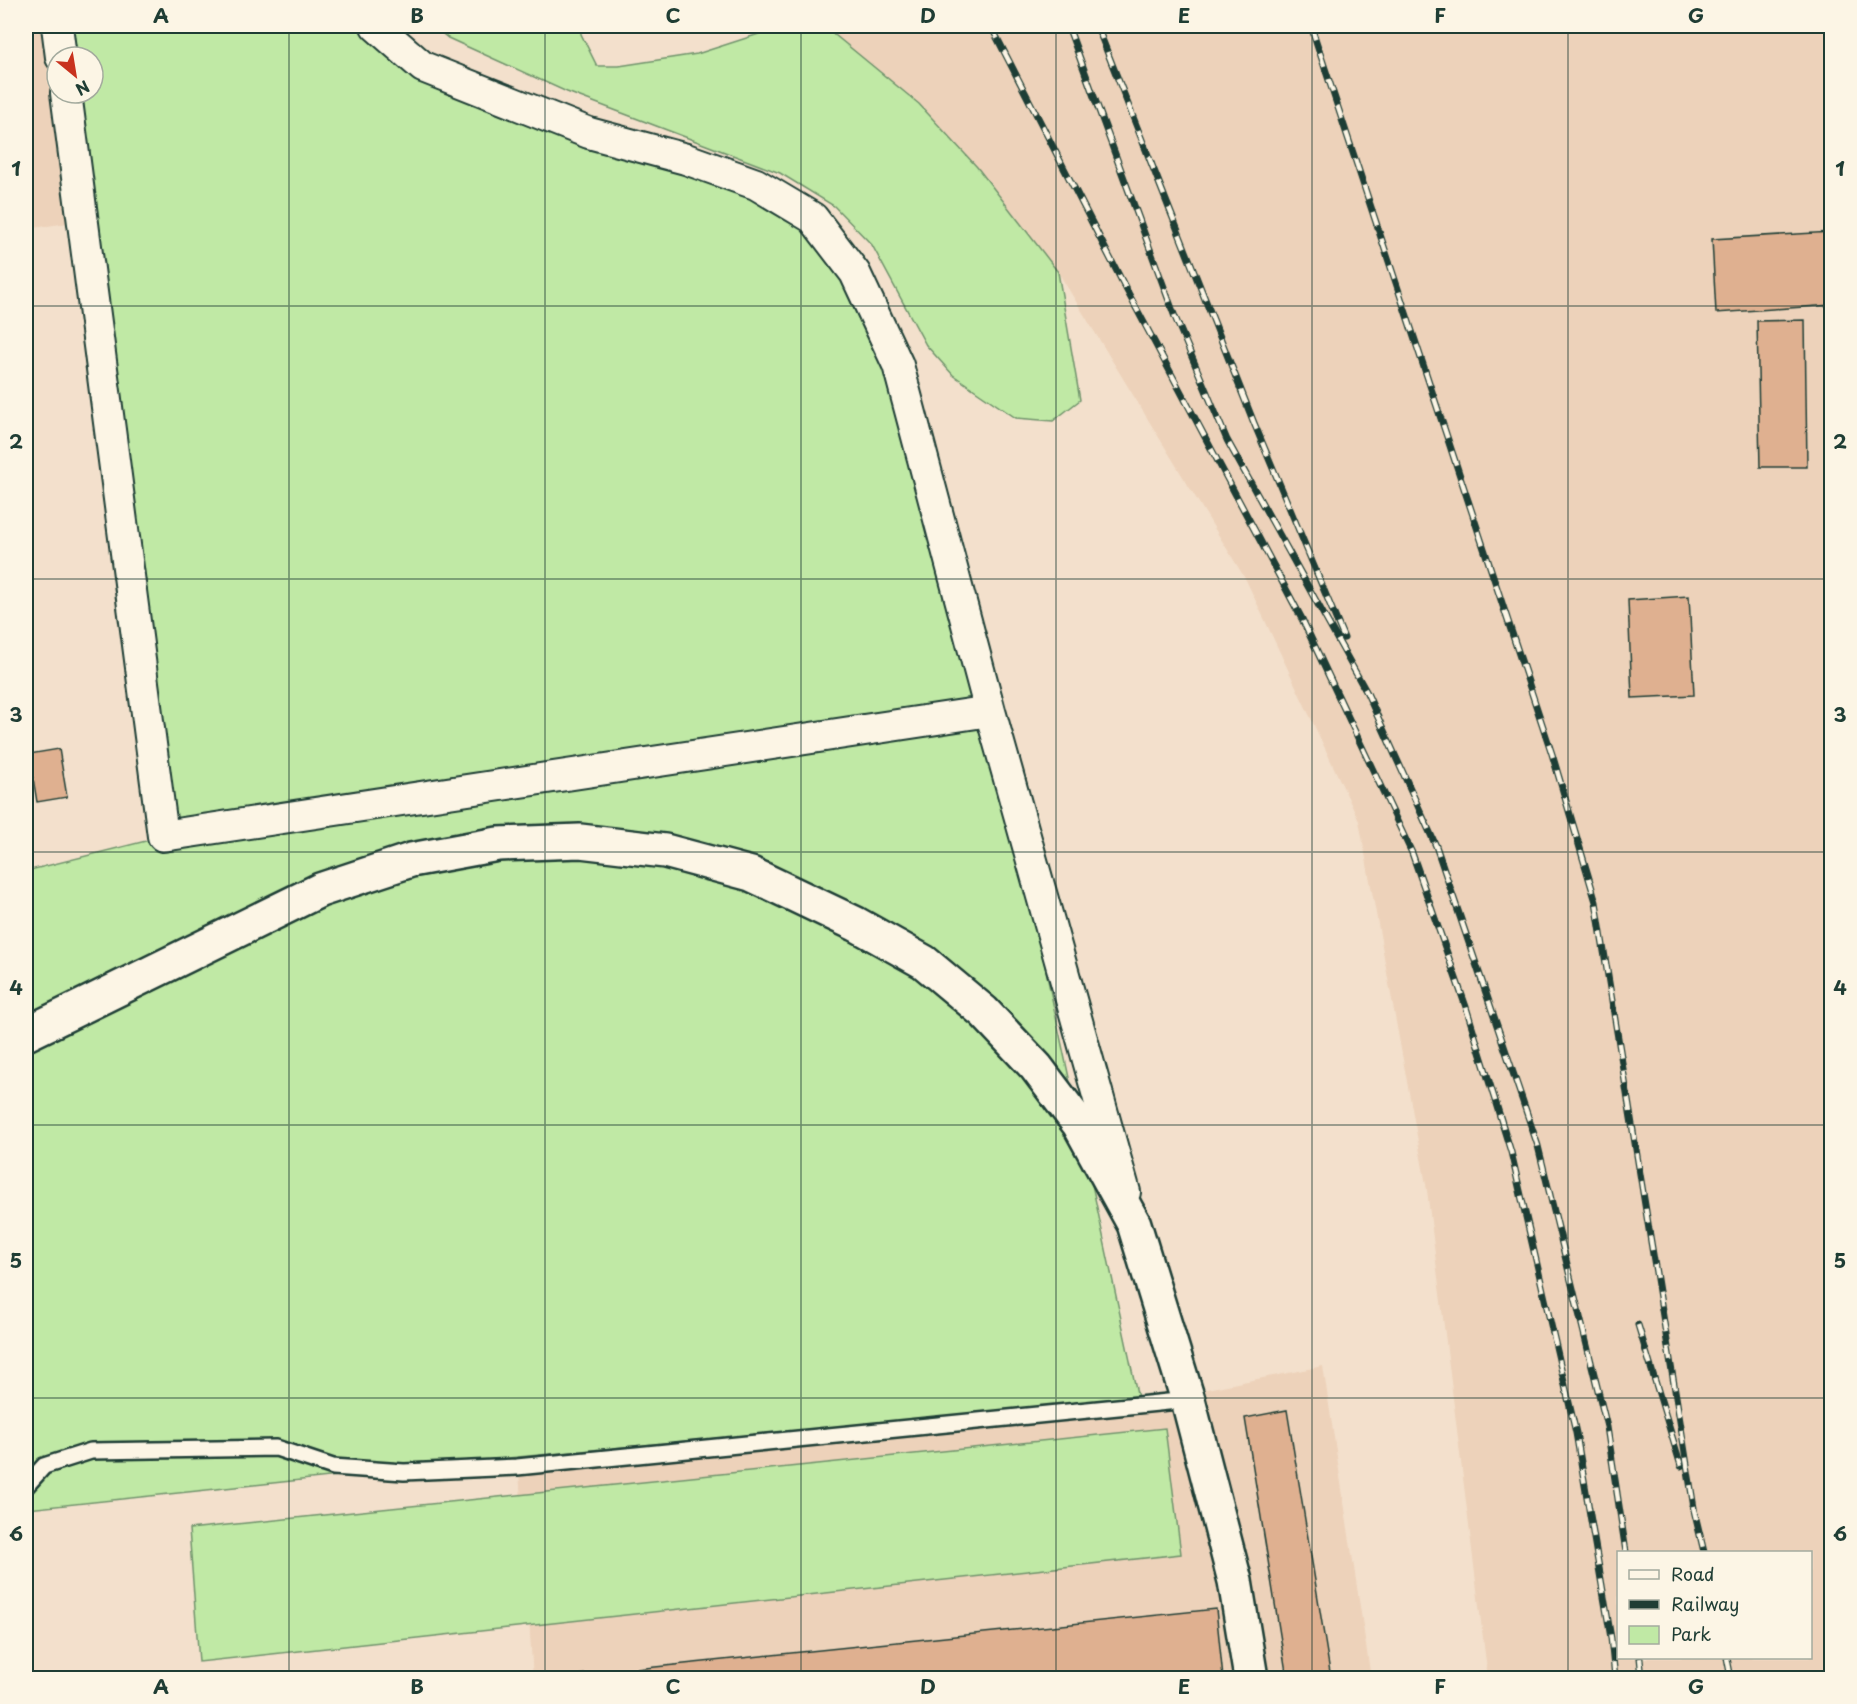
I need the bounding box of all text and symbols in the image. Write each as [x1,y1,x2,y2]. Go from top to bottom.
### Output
text: A [153,0,169,30]
text: B [410,0,424,30]
text: C [665,0,681,30]
text: D [920,0,936,30]
text: E [1178,0,1190,30]
text: F [1434,0,1446,30]
text: G [1688,0,1704,30]
north arrow [45,45,105,105]
text: N [72,75,94,102]
text: 1 [11,153,21,183]
text: 1 [1835,153,1845,183]
text: 2 [9,426,23,456]
text: 2 [1833,426,1847,456]
text: 3 [9,699,23,729]
text: 3 [1833,699,1847,729]
text: 4 [9,972,23,1002]
text: 4 [1833,972,1847,1002]
text: 5 [10,1245,22,1275]
text: 5 [1834,1245,1846,1275]
text: 6 [9,1518,23,1548]
text: 6 [1833,1518,1847,1548]
legend [1617,1551,1812,1659]
text: Road [1671,1560,1715,1587]
text: Railway [1671,1590,1739,1617]
text: Park [1671,1620,1711,1647]
text: A [153,1671,169,1701]
text: B [410,1671,424,1701]
text: C [665,1671,681,1701]
text: D [920,1671,936,1701]
text: E [1178,1671,1190,1701]
text: F [1434,1671,1446,1701]
text: G [1688,1671,1704,1701]

